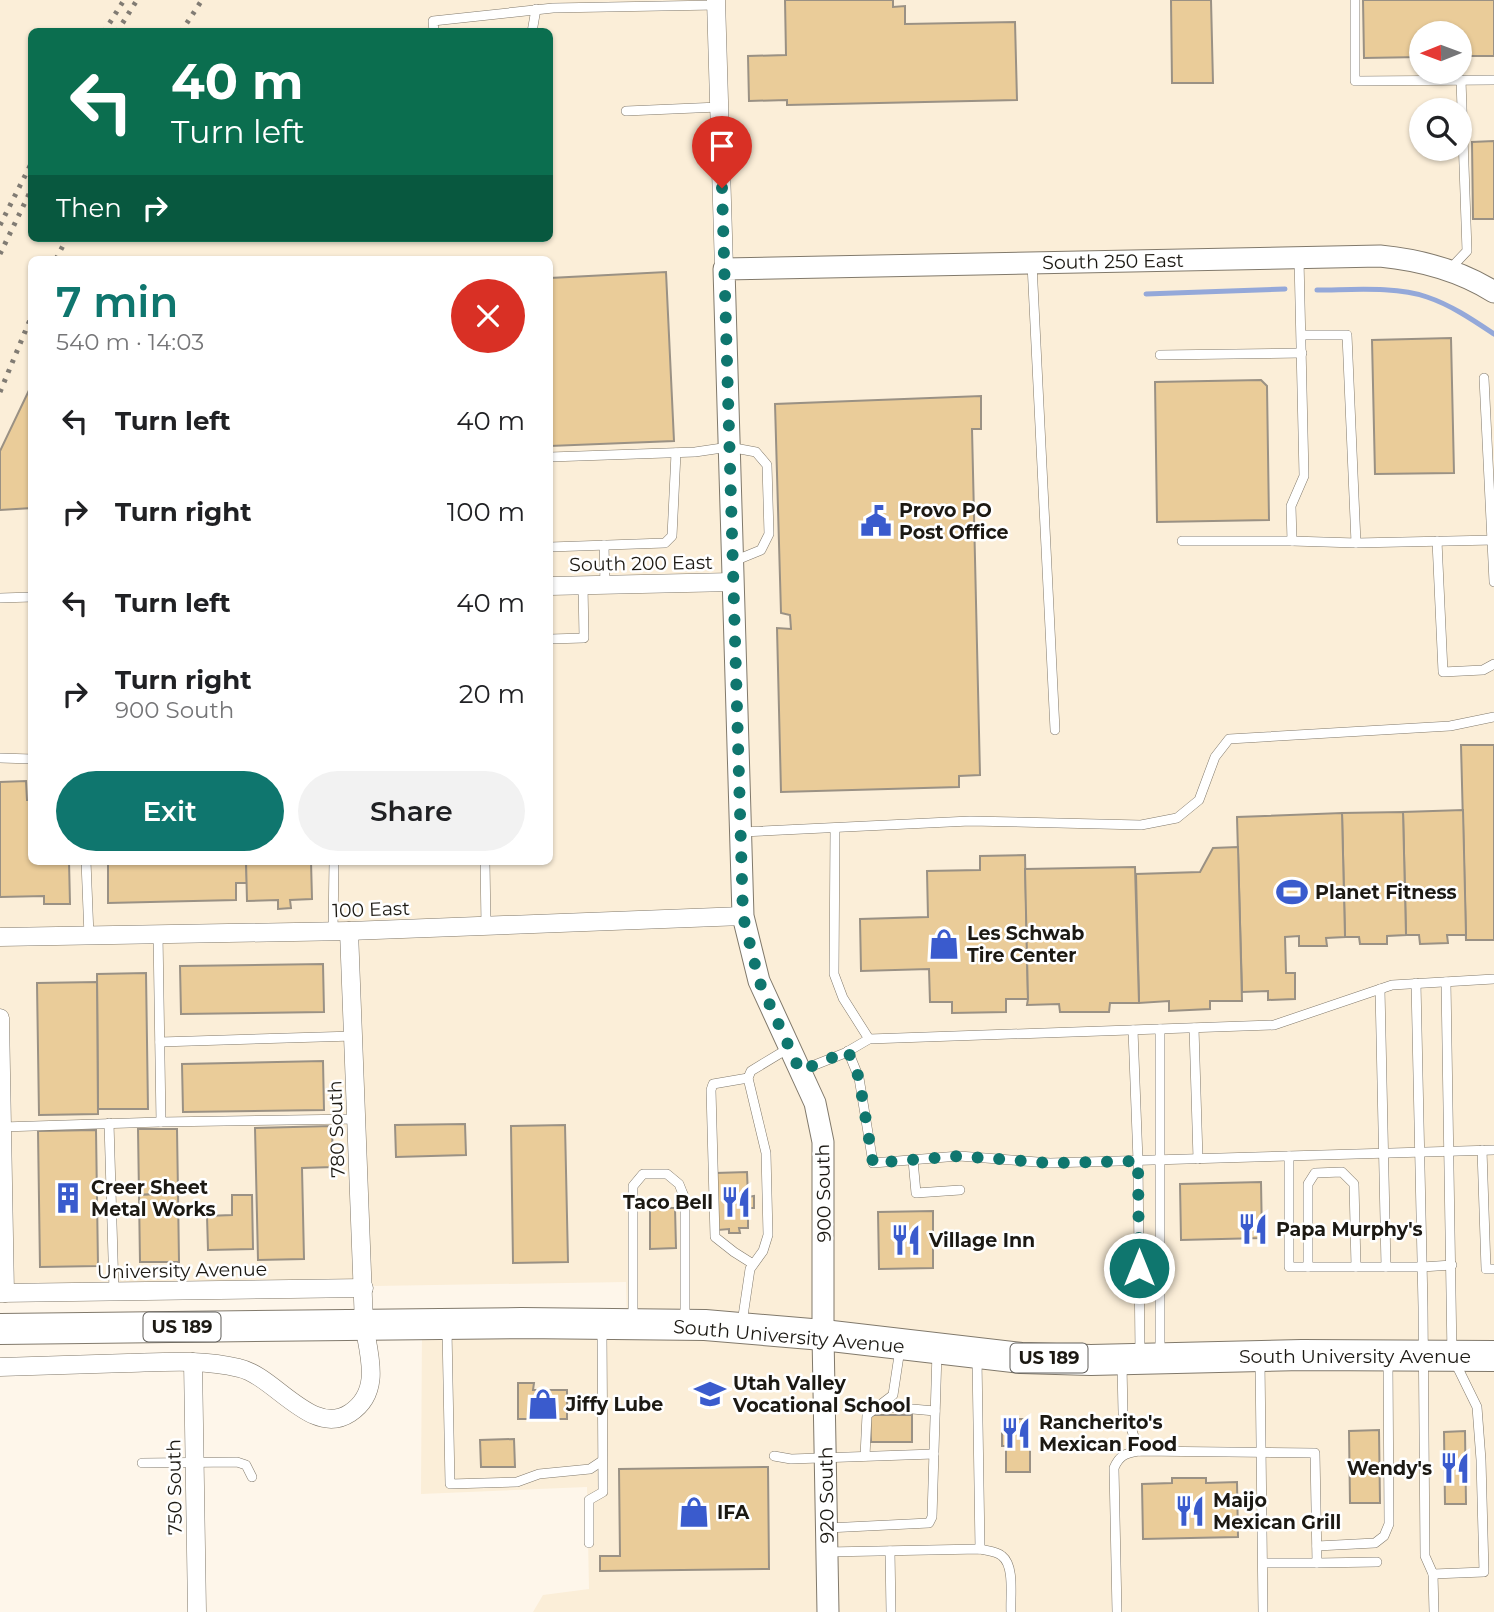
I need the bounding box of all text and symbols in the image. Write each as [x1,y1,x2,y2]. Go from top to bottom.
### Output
north arrow [1409,21,1472,84]
map controls [1409,21,1472,161]
text: 40 m [171,52,303,111]
icon: left [56,56,147,147]
button: search [1409,98,1472,161]
text: Turn left [171,112,305,151]
pin [692,116,752,188]
icon: arrive [703,127,741,165]
icon: right [136,189,174,227]
text: Then [56,192,122,224]
street label: South 250 East [1042,249,1184,274]
text: 7 min [56,276,178,328]
button: close [451,279,525,353]
text: 540 m · 14:03 [56,328,204,356]
icon: left [56,402,94,440]
text: Turn left [115,405,231,437]
text: 40 m [456,405,525,437]
icon: right [56,493,94,531]
text: Turn right [115,496,251,528]
text: 100 m [447,496,525,528]
place label: Provo PO Post Office [899,499,1008,544]
public building icon: Provo PO Post Office [859,504,893,538]
street label: South 200 East [569,551,713,576]
icon: left [56,584,94,622]
text: Turn left [115,587,231,619]
text: 40 m [456,587,525,619]
text: Turn right [115,664,251,696]
icon: right [56,675,94,713]
text: 20 m [459,678,525,710]
text: 900 South [115,696,234,724]
button: Exit [56,771,284,851]
button: Share [298,771,525,851]
sports icon: Planet Fitness [1275,875,1309,909]
place label: Planet Fitness [1315,881,1457,904]
street label: 100 East [332,897,411,922]
place label: Les Schwab Tire Center [967,922,1084,967]
shop icon: Les Schwab Tire Center [927,927,961,961]
street label: 780 South [323,1080,350,1178]
street label: 900 South [811,1143,836,1243]
place label: Creer Sheet Metal Works [91,1176,216,1221]
building icon: Creer Sheet Metal Works [51,1181,85,1215]
restaurant icon: Taco Bell [719,1185,753,1219]
place label: Taco Bell [623,1191,713,1214]
restaurant icon: Papa Murphy's [1236,1212,1270,1246]
place label: Papa Murphy's [1276,1218,1423,1241]
restaurant icon: Village Inn [889,1223,923,1257]
place label: Village Inn [928,1229,1035,1252]
position arrow [1102,1231,1176,1305]
street label: University Avenue [97,1258,267,1283]
road number: US 189 [144,1312,220,1342]
street label: South University Avenue [672,1315,906,1358]
road number: US 189 [1010,1344,1088,1372]
street label: South University Avenue [1239,1345,1471,1368]
place label: Utah Valley Vocational School [732,1372,911,1417]
school or university icon: Utah Valley Vocational School [693,1377,727,1411]
shop icon: Jiffy Lube [526,1387,560,1421]
place label: Jiffy Lube [565,1393,663,1416]
place label: Rancherito's Mexican Food [1039,1411,1177,1456]
restaurant icon: Rancherito's Mexican Food [999,1416,1033,1450]
street label: 750 South [162,1439,187,1535]
street label: 920 South [814,1446,839,1544]
restaurant icon: Wendy's [1438,1451,1472,1485]
place label: Wendy's [1347,1457,1432,1480]
place label: Maijo Mexican Grill [1213,1489,1341,1534]
restaurant icon: Maijo Mexican Grill [1173,1494,1207,1528]
shop icon: IFA [677,1495,711,1529]
place label: IFA [717,1501,750,1524]

